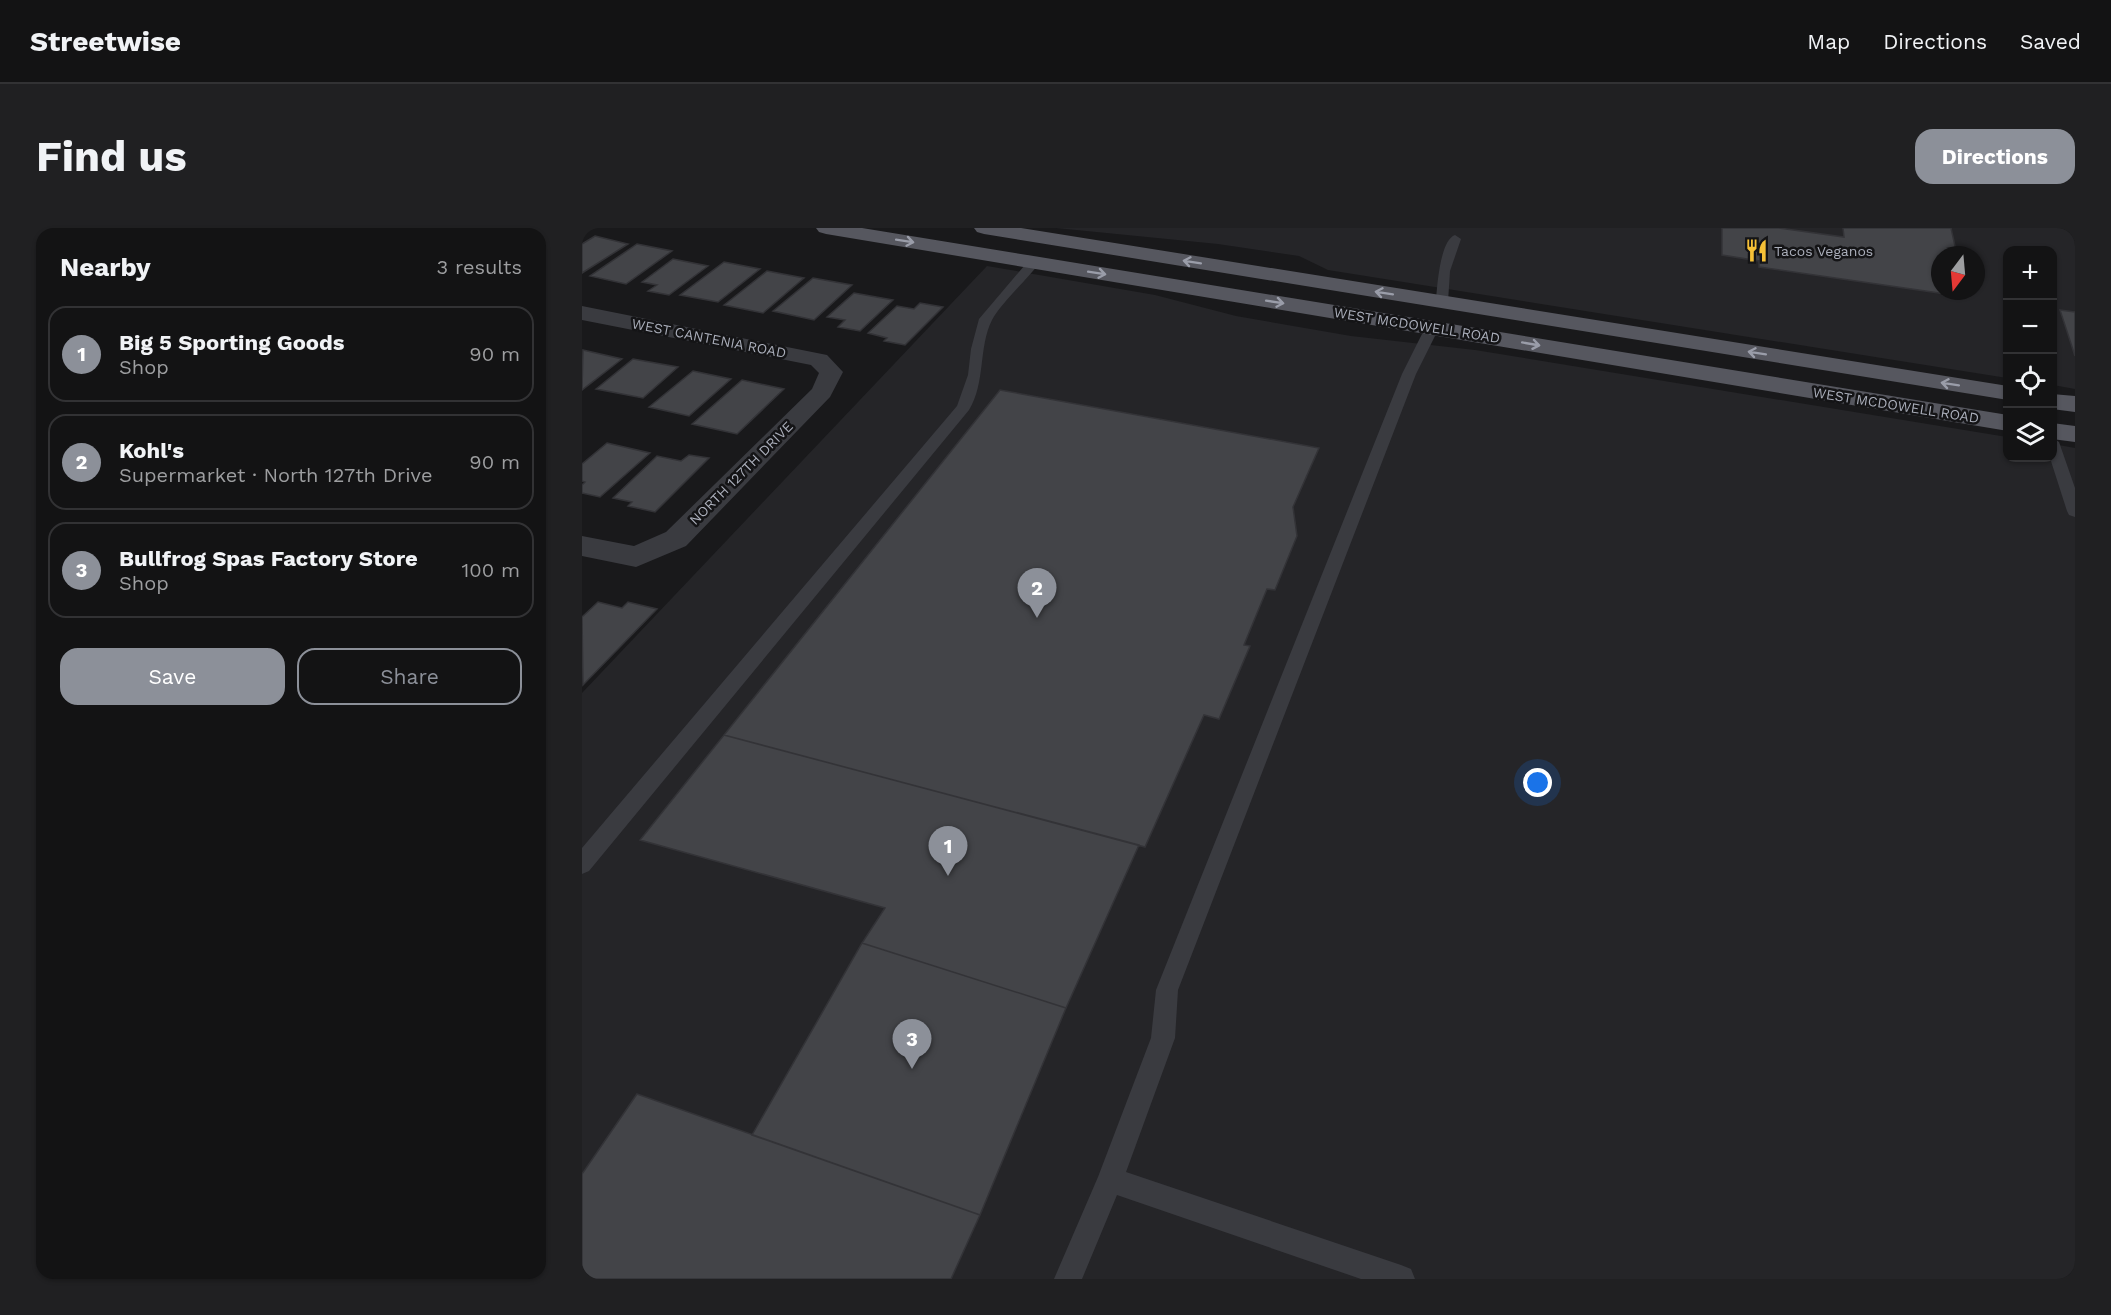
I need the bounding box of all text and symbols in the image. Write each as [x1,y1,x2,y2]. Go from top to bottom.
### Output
text: Streetwise [30,25,181,58]
text: Map [1807,29,1850,54]
text: Directions [1883,29,1987,54]
text: Saved [2020,29,2081,54]
button: Directions [1915,129,2075,184]
text: Find us [36,132,187,181]
one-way arrow [894,236,914,247]
restaurant icon: Tacos Veganos [1743,238,1769,264]
place label: Tacos Veganos [1774,243,1873,259]
north arrow [1931,246,1985,300]
map controls [2003,246,2057,462]
button: + [2003,246,2057,300]
text: Nearby [60,252,151,282]
text: 3 results [437,255,522,279]
one-way arrow [1182,256,1202,267]
one-way arrow [1087,268,1107,279]
one-way arrow [1375,287,1395,298]
one-way arrow [1265,297,1284,308]
button: − [2003,300,2057,354]
street label: WEST MCDOWELL ROAD [1333,304,1501,346]
street label: WEST CANTENIA ROAD [630,315,788,361]
text: Big 5 Sporting Goods [119,330,345,355]
one-way arrow [1521,339,1541,350]
text: 1 [77,342,86,366]
text: 90 m [469,342,520,366]
one-way arrow [1748,347,1768,358]
button: locate [2003,354,2057,408]
text: Shop [119,355,169,379]
one-way arrow [1940,378,1960,389]
street label: WEST MCDOWELL ROAD [1812,384,1980,426]
button: layers [2003,408,2057,462]
street label: NORTH 127TH DRIVE [686,418,796,528]
text: Kohl's [119,438,184,463]
text: 2 [76,450,87,474]
text: 90 m [469,450,520,474]
text: Supermarket · North 127th Drive [119,463,432,487]
text: Bullfrog Spas Factory Store [119,546,418,571]
text: 3 [76,558,87,582]
text: 100 m [461,558,520,582]
pin: 2 [1018,568,1056,618]
text: Shop [119,571,169,595]
button: Save [60,648,285,705]
button: Share [297,648,522,705]
your location [1523,768,1552,797]
pin: 1 [928,826,968,876]
pin: 3 [892,1020,932,1069]

